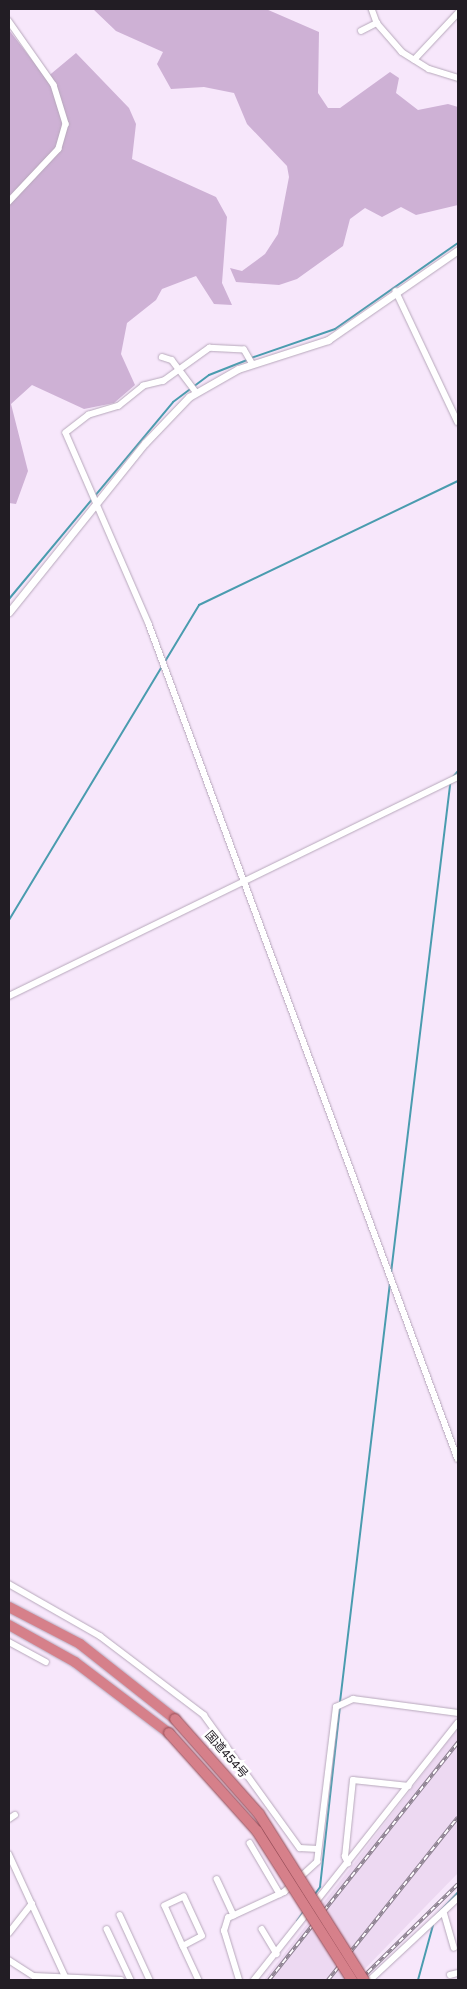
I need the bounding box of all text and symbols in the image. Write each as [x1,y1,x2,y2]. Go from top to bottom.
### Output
street label: 国道454号 [202,1728,250,1782]

